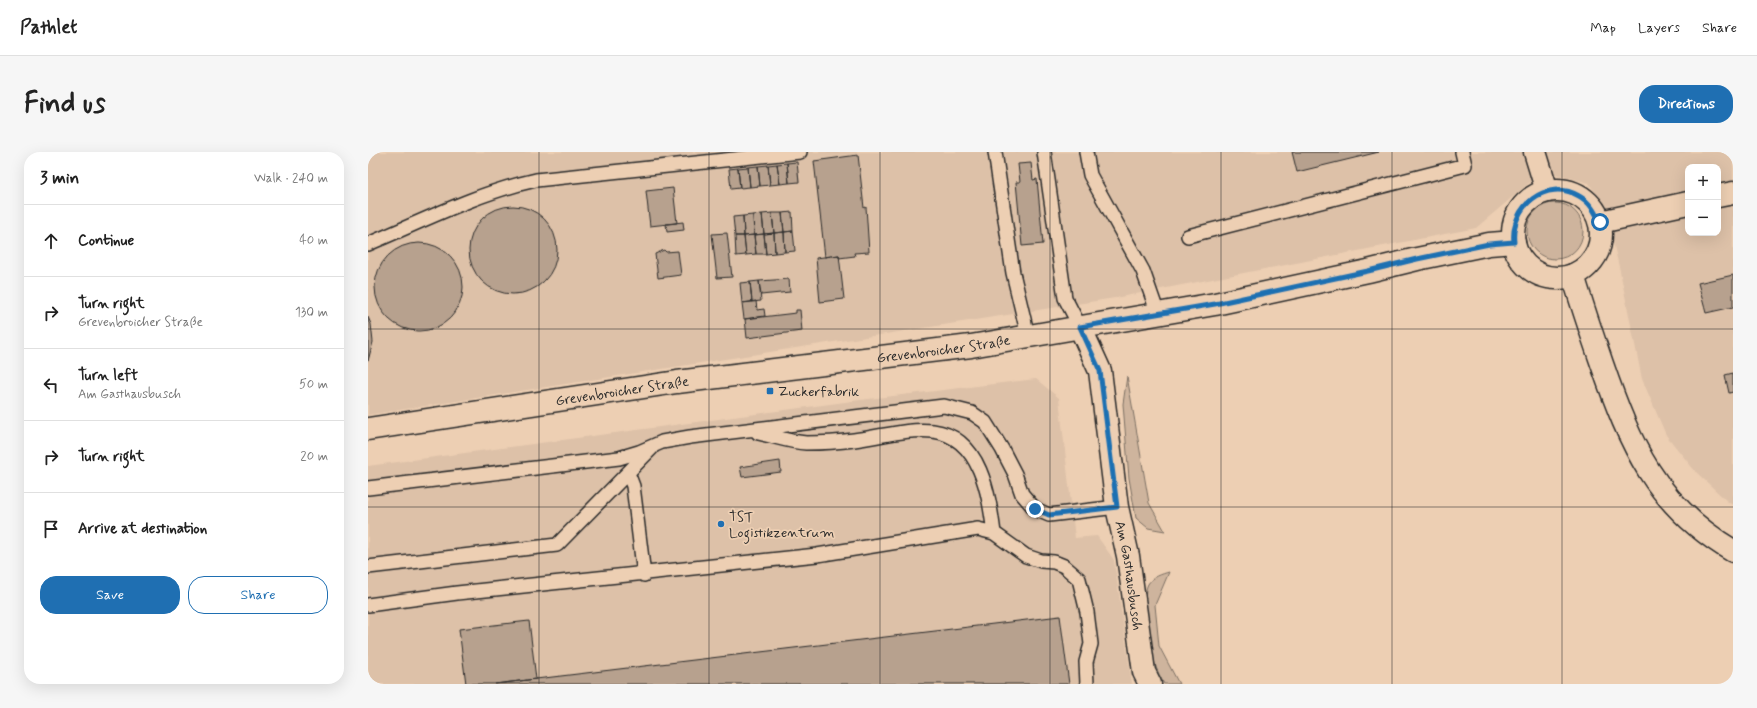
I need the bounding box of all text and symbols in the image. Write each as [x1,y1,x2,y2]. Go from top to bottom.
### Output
text: Pathlet [20,15,77,40]
text: Map [1590,19,1616,37]
text: Layers [1638,19,1680,37]
text: Share [1702,19,1737,37]
button: Directions [1639,85,1733,123]
text: Find us [24,86,105,123]
map controls [1685,164,1721,236]
button: + [1685,164,1721,200]
text: 3 min [40,167,79,189]
text: Walk · 240 m [254,170,328,187]
button: − [1685,200,1721,236]
route start [1591,213,1609,231]
icon: ahead [40,230,62,252]
text: Continue [78,231,134,251]
text: 40 m [299,232,328,249]
text: Turn right [78,294,145,314]
icon: right [40,302,62,324]
text: 130 m [295,304,328,321]
text: Grevenbroicher Straße [78,314,203,331]
street label: Grevenbroicher Straße [876,331,1012,367]
text: Turn left [78,366,138,386]
street label: Grevenbroicher Straße [554,373,690,410]
icon: left [40,374,62,396]
text: 50 m [299,376,328,393]
place label: Zuckerfabrik [778,383,859,401]
text: Am Gasthausbusch [78,386,181,403]
marker: Zuckerfabrik [765,386,775,396]
icon: right [40,446,62,468]
text: Turn right [78,447,145,467]
text: 20 m [300,448,328,465]
route end [1026,500,1044,518]
place label: TST Logistikzentrum [729,508,835,544]
icon: arrive [40,518,62,540]
text: Arrive at destination [78,519,207,539]
marker: TST Logistikzentrum [716,519,726,529]
street label: Am Gasthausbusch [1110,519,1146,632]
button: Save [40,576,180,614]
button: Share [188,576,328,614]

